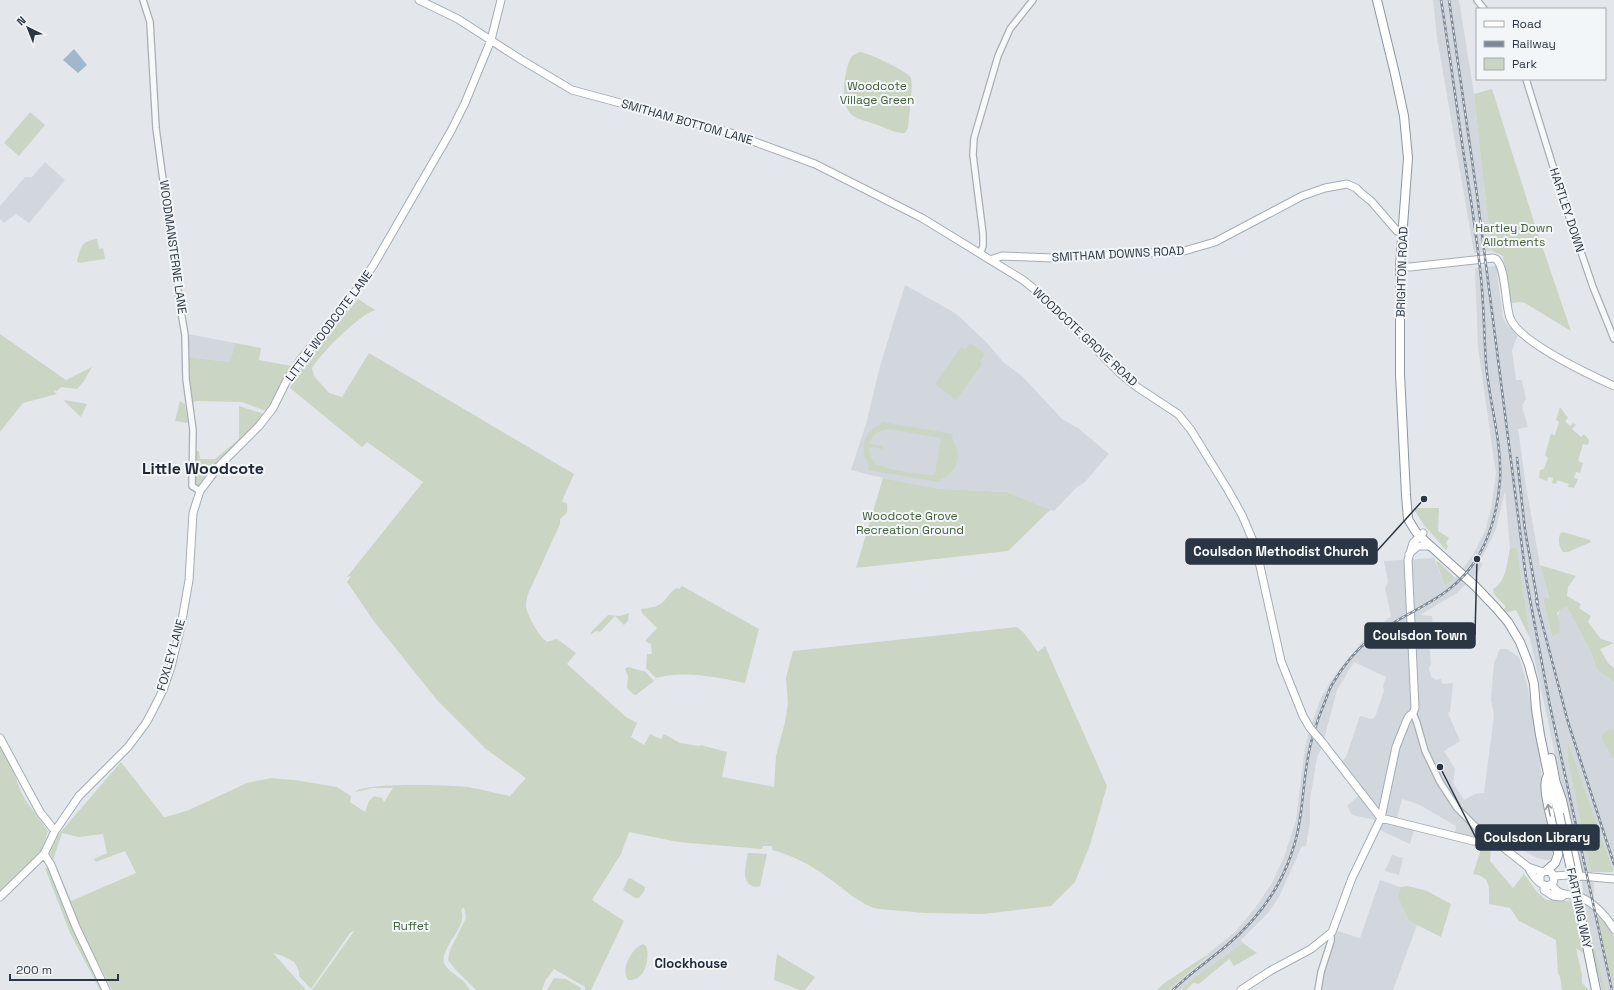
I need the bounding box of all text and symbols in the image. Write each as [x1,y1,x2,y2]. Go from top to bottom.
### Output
north arrow [8,8,48,48]
legend [1476,8,1606,80]
text: N [14,13,29,28]
text: Road [1512,16,1541,32]
text: Railway [1512,36,1556,52]
text: Park [1512,56,1537,72]
park label: Woodcote Village Green [840,78,914,108]
street label: SMITHAM BOTTOM LANE [619,96,755,149]
street label: HARTLEY DOWN [1546,166,1588,254]
street label: WOODMANSTERNE LANE [156,179,190,315]
park label: Hartley Down Allotments [1475,220,1553,250]
street label: BRIGHTON ROAD [1392,226,1412,318]
street label: SMITHAM DOWNS ROAD [1051,243,1185,265]
street label: LITTLE WOODCOTE LANE [282,267,376,385]
street label: WOODCOTE GROVE ROAD [1029,284,1141,390]
district label: Little Woodcote [142,458,264,479]
park label: Woodcote Grove Recreation Ground [856,508,964,538]
callout: Coulsdon Methodist Church [1186,539,1377,564]
text: Coulsdon Methodist Church [1193,543,1369,560]
street label: FOXLEY LANE [153,617,189,693]
callout: Coulsdon Town [1365,623,1475,648]
text: Coulsdon Town [1373,627,1467,644]
one-way arrow [1545,804,1553,817]
callout: Coulsdon Library [1476,825,1599,850]
text: Coulsdon Library [1484,829,1590,846]
street label: FARTHING WAY [1563,866,1595,950]
park label: Ruffet [393,918,429,934]
district label: Clockhouse [654,955,728,972]
scale bar [10,956,118,982]
text: 200 m [16,962,52,978]

